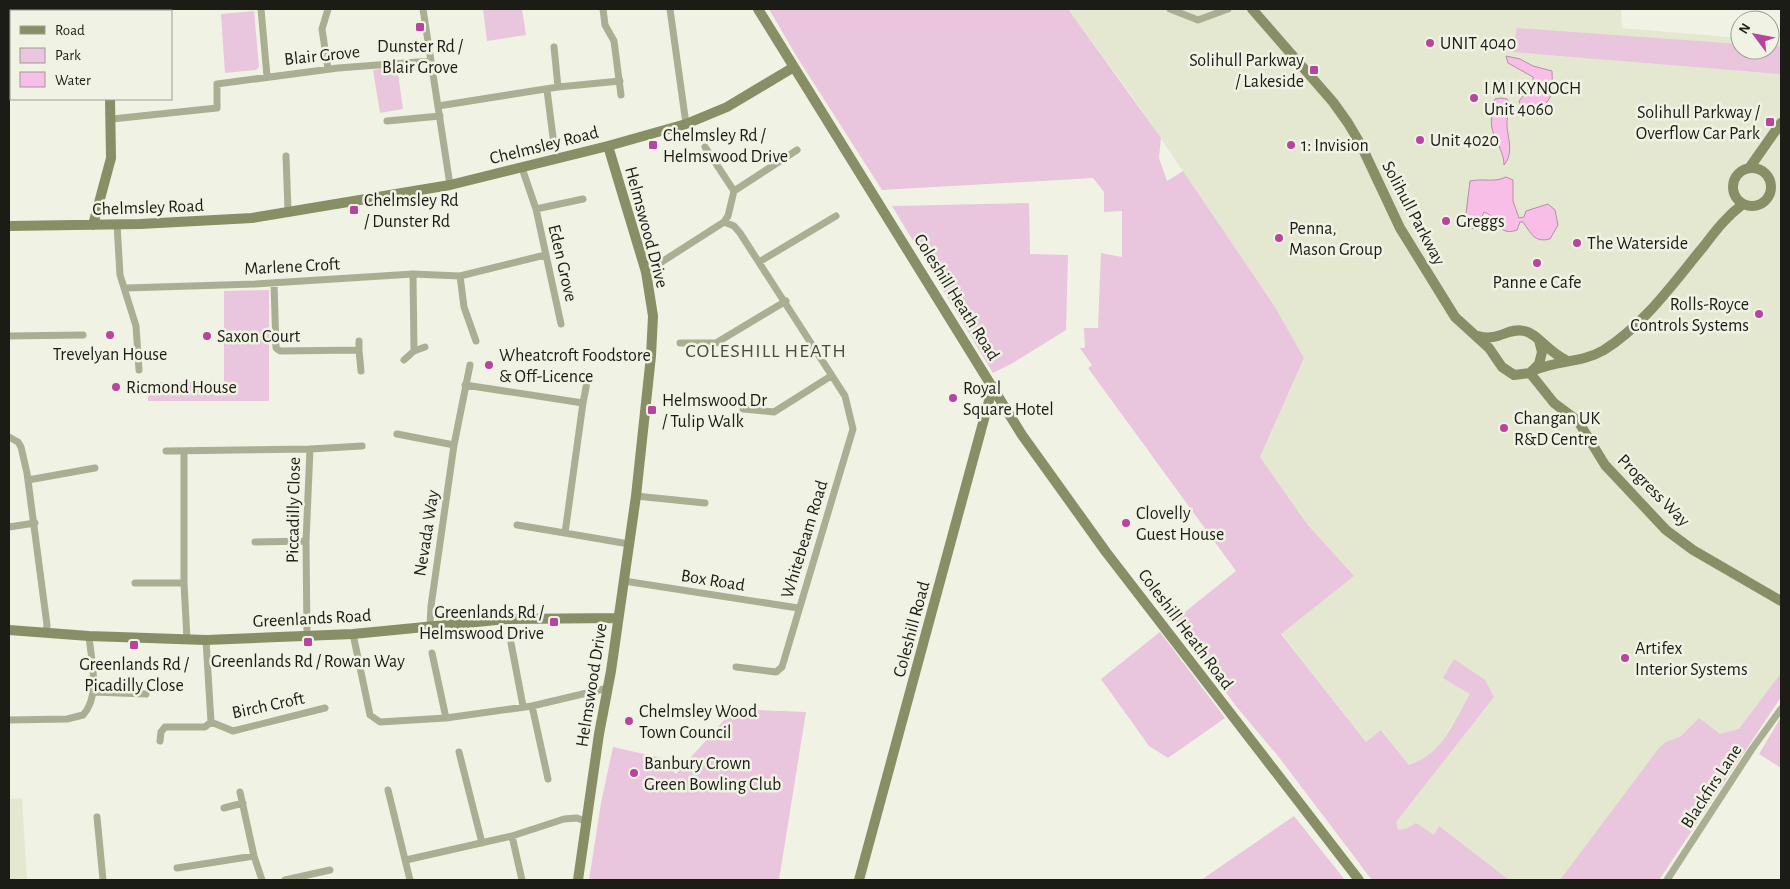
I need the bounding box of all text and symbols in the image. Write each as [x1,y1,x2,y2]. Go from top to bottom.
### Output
legend [10,10,172,100]
north arrow [1730,10,1780,60]
marker: Dunster Rd / Blair Grove [414,21,426,33]
text: N [1736,21,1753,36]
text: Road [55,23,85,38]
place label: UNIT 4040 [1440,35,1516,53]
marker: UNIT 4040 [1424,37,1436,49]
place label: Dunster Rd / Blair Grove [377,38,464,77]
street label: Blair Grove [283,43,361,69]
text: Park [55,48,81,63]
place label: Solihull Parkway / Lakeside [1189,52,1304,91]
marker: Solihull Parkway / Lakeside [1308,64,1320,76]
text: Water [55,73,91,88]
place label: I M I KYNOCH Unit 4060 [1484,80,1581,119]
marker: I M I KYNOCH Unit 4060 [1468,92,1480,104]
place label: Solihull Parkway / Overflow Car Park [1636,104,1761,143]
marker: Solihull Parkway / Overflow Car Park [1764,116,1776,128]
street label: Chelmsley Road [488,124,601,168]
place label: Chelmsley Rd / Helmswood Drive [663,127,788,166]
place label: Unit 4020 [1430,132,1499,150]
marker: Unit 4020 [1414,134,1426,146]
place label: 1: Invision [1301,137,1369,155]
marker: Chelmsley Rd / Helmswood Drive [647,139,659,151]
marker: 1: Invision [1285,139,1297,151]
street label: Solihull Parkway [1378,159,1448,269]
street label: Helmswood Drive [621,165,671,290]
place label: Chelmsley Rd / Dunster Rd [364,192,459,231]
street label: Chelmsley Road [92,197,204,219]
marker: Chelmsley Rd / Dunster Rd [348,204,360,216]
place label: Greggs [1456,213,1505,231]
marker: Greggs [1440,215,1452,227]
place label: Penna, Mason Group [1289,220,1382,259]
street label: Eden Grove [544,223,580,304]
street label: Coleshill Heath Road [910,231,1002,364]
marker: Penna, Mason Group [1273,232,1285,244]
place label: The Waterside [1587,235,1688,253]
marker: The Waterside [1571,237,1583,249]
street label: Marlene Croft [244,255,341,278]
marker: Panne e Cafe [1531,257,1543,269]
place label: Panne e Cafe [1493,274,1581,292]
place label: Rolls-Royce Controls Systems [1630,296,1749,335]
marker: Rolls-Royce Controls Systems [1753,308,1765,320]
place label: Saxon Court [217,328,301,346]
marker: Trevelyan House [104,329,116,341]
marker: Saxon Court [201,330,213,342]
district label: COLESHILL HEATH [685,341,847,361]
place label: Trevelyan House [53,346,167,364]
place label: Wheatcroft Foodstore & Off-Licence [499,347,651,386]
marker: Wheatcroft Foodstore & Off-Licence [483,359,495,371]
place label: Ricmond House [126,379,237,397]
place label: Royal Square Hotel [963,380,1054,419]
marker: Ricmond House [110,381,122,393]
place label: Helmswood Dr / Tulip Walk [662,392,767,431]
marker: Royal Square Hotel [947,392,959,404]
marker: Helmswood Dr / Tulip Walk [646,404,658,416]
place label: Changan UK R&D Centre [1514,410,1600,449]
marker: Changan UK R&D Centre [1498,422,1510,434]
street label: Progress Way [1614,451,1693,530]
street label: Piccadilly Close [284,457,304,563]
street label: Whitebeam Road [778,478,831,600]
street label: Nevada Way [411,488,443,578]
place label: Clovelly Guest House [1136,505,1224,544]
marker: Clovelly Guest House [1120,517,1132,529]
street label: Coleshill Heath Road [1134,566,1236,693]
street label: Box Road [680,567,746,595]
street label: Coleshill Road [891,579,933,679]
place label: Greenlands Rd / Helmswood Drive [419,604,545,643]
street label: Greenlands Road [252,607,372,631]
marker: Greenlands Rd / Helmswood Drive [548,616,560,628]
street label: Helmswood Drive [573,622,611,748]
marker: Greenlands Rd / Rowan Way [302,636,314,648]
marker: Greenlands Rd / Picadilly Close [128,639,140,651]
place label: Artifex Interior Systems [1635,640,1748,679]
marker: Artifex Interior Systems [1619,652,1631,664]
place label: Greenlands Rd / Rowan Way [211,653,405,671]
place label: Greenlands Rd / Picadilly Close [79,656,190,695]
street label: Birch Croft [230,689,306,722]
place label: Chelmsley Wood Town Council [639,703,757,742]
marker: Chelmsley Wood Town Council [623,715,635,727]
street label: Blackfirs Lane [1678,741,1746,832]
place label: Banbury Crown Green Bowling Club [644,755,781,794]
marker: Banbury Crown Green Bowling Club [628,767,640,779]

